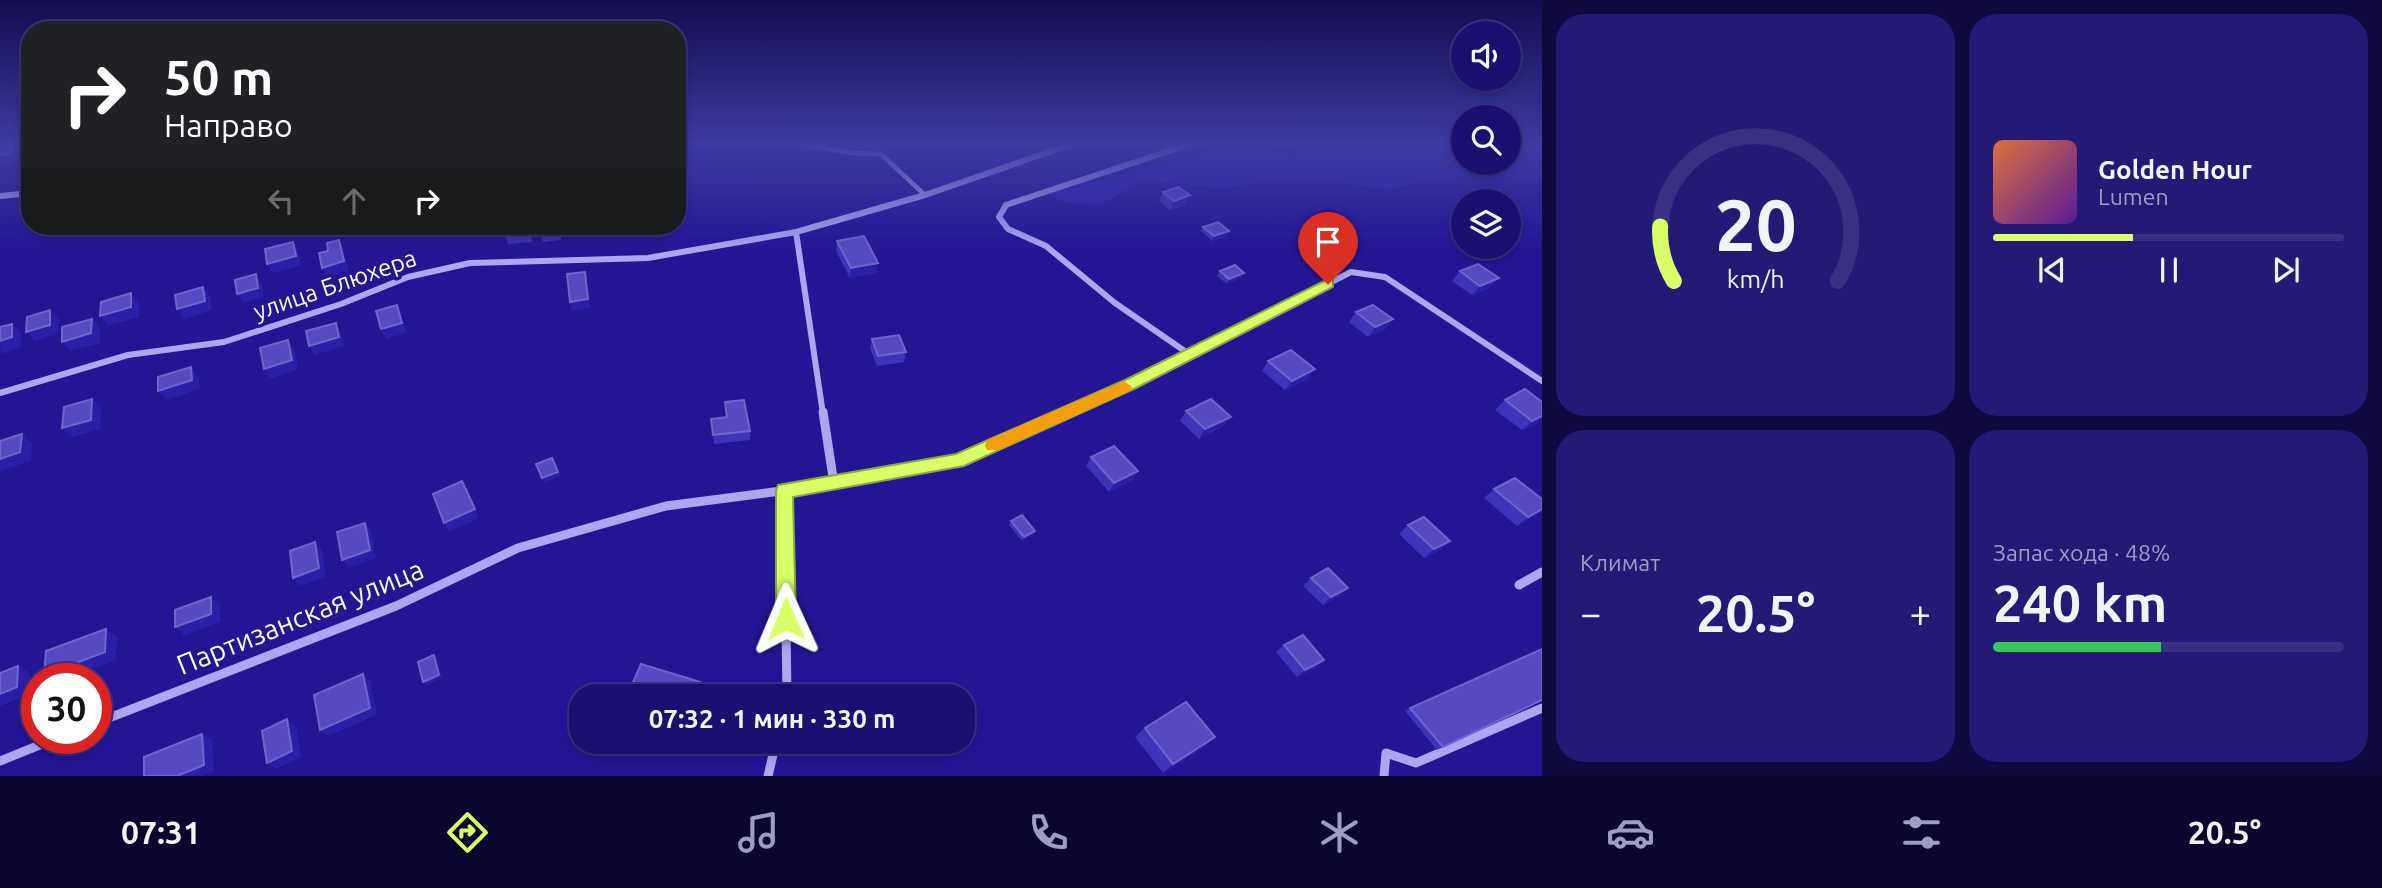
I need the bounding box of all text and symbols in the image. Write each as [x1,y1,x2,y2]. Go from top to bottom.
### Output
map controls [1451,21,1521,259]
button: sound [1451,21,1521,91]
icon: right [49,49,140,140]
text: 50 m [164,49,273,104]
button: search [1451,105,1521,175]
text: Направо [164,107,293,143]
text: Golden Hour [2098,155,2252,184]
icon: left [262,182,300,220]
icon: ahead [335,182,373,220]
icon: right [408,182,446,220]
text: 20 [1714,183,1797,265]
text: Lumen [2098,184,2169,209]
button: layers [1451,189,1521,259]
pin [1298,212,1358,284]
icon: arrive [1309,223,1347,261]
street label: улица Блюхера [250,244,420,325]
icon: previous [2033,251,2071,289]
icon: pause [2150,251,2188,289]
icon: next [2267,251,2305,289]
text: km/h [1727,265,1784,293]
text: Запас хода · 48% [1993,540,2170,565]
text: Климат [1580,550,1660,575]
street label: Партизанская улица [172,553,428,680]
text: 240 km [1993,574,2167,632]
position arrow [749,582,823,656]
text: 20.5° [1696,584,1815,642]
text: − [1580,592,1601,634]
text: + [1910,592,1931,634]
speed limit sign: 30 [21,663,112,754]
text: 07:32 · 1 мин · 330 m [649,704,895,733]
icon: directions [443,808,492,857]
icon: music [734,808,783,857]
icon: phone [1024,808,1073,857]
icon: climate [1315,808,1364,857]
icon: car [1606,808,1655,857]
icon: filters [1897,808,1946,857]
text: 07:31 [121,814,201,850]
text: 20.5° [2188,814,2261,850]

